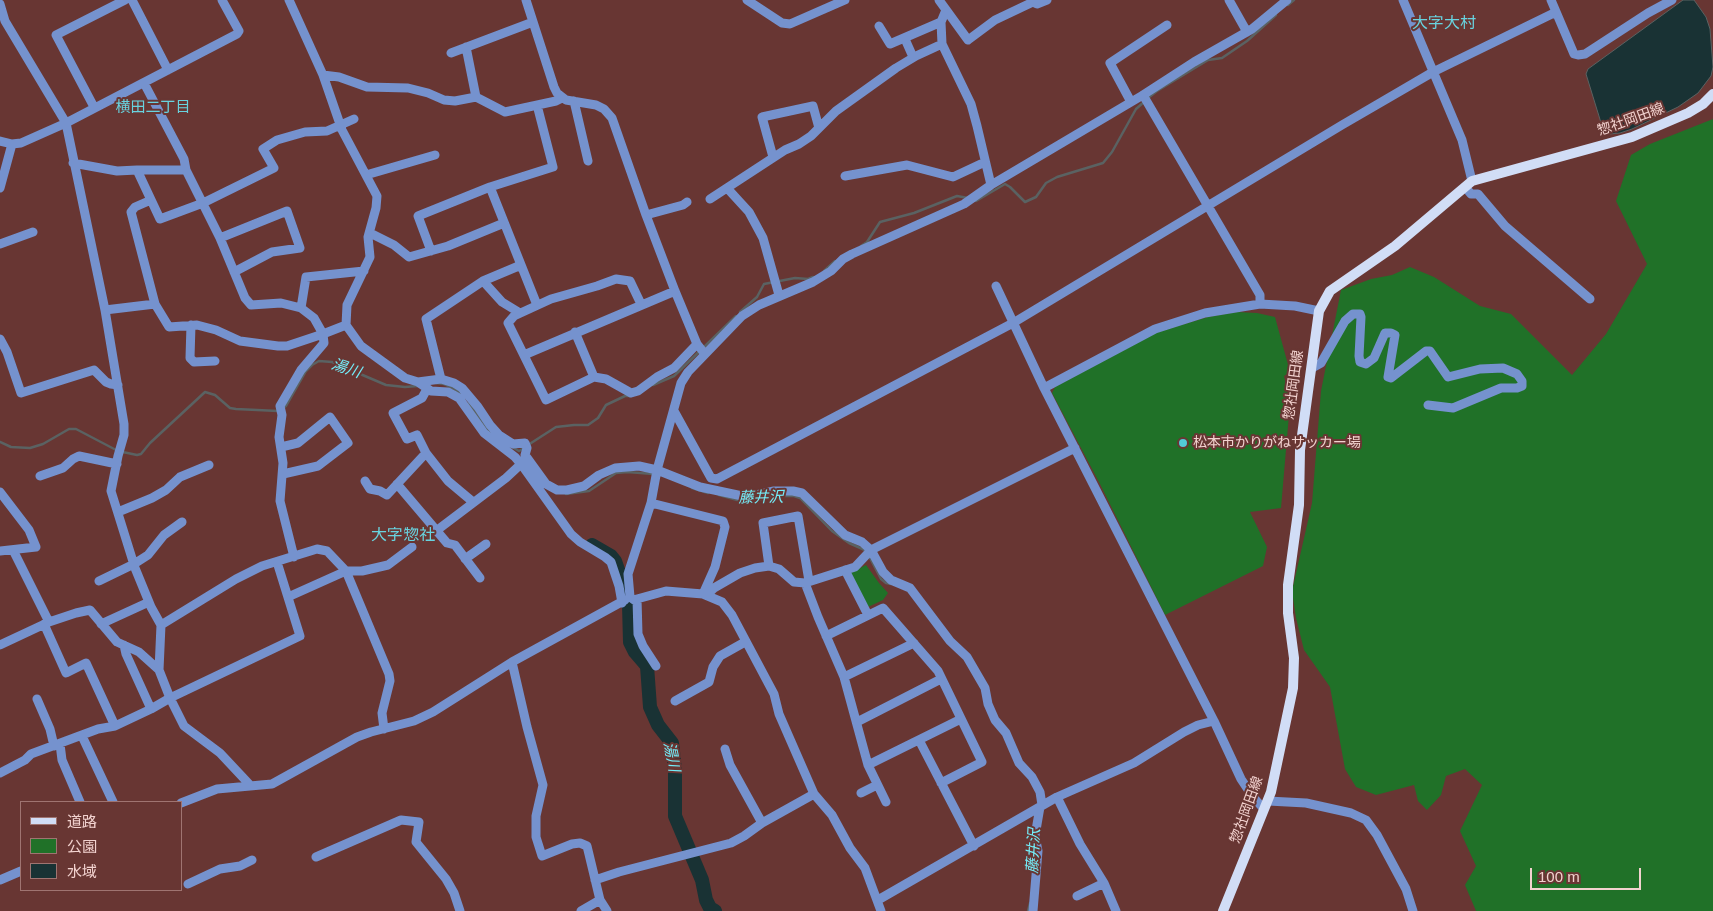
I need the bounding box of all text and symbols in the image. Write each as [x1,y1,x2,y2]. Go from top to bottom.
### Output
district label: 大字大村 [1412,14,1476,34]
district label: 横田二丁目 [116,99,190,117]
street label: 惣社岡田線 [1595,100,1667,140]
street label: 惣社岡田線 [1281,349,1307,421]
water label: 湯川 [329,356,363,382]
place label: 松本市かりがねサッカー場 [1193,435,1361,451]
marker: 松本市かりがねサッカー場 [1177,437,1189,449]
water label: 藤井沢 [738,489,784,507]
district label: 大字惣社 [371,526,435,546]
water label: 湯川 [659,741,683,773]
street label: 惣社岡田線 [1227,774,1267,846]
legend [20,801,182,891]
text: 道路 [67,813,97,830]
water label: 藤井沢 [1024,828,1044,874]
text: 公園 [67,838,97,855]
scale bar [1533,858,1644,890]
text: 水域 [67,863,97,880]
text: 100 m [1538,868,1580,885]

